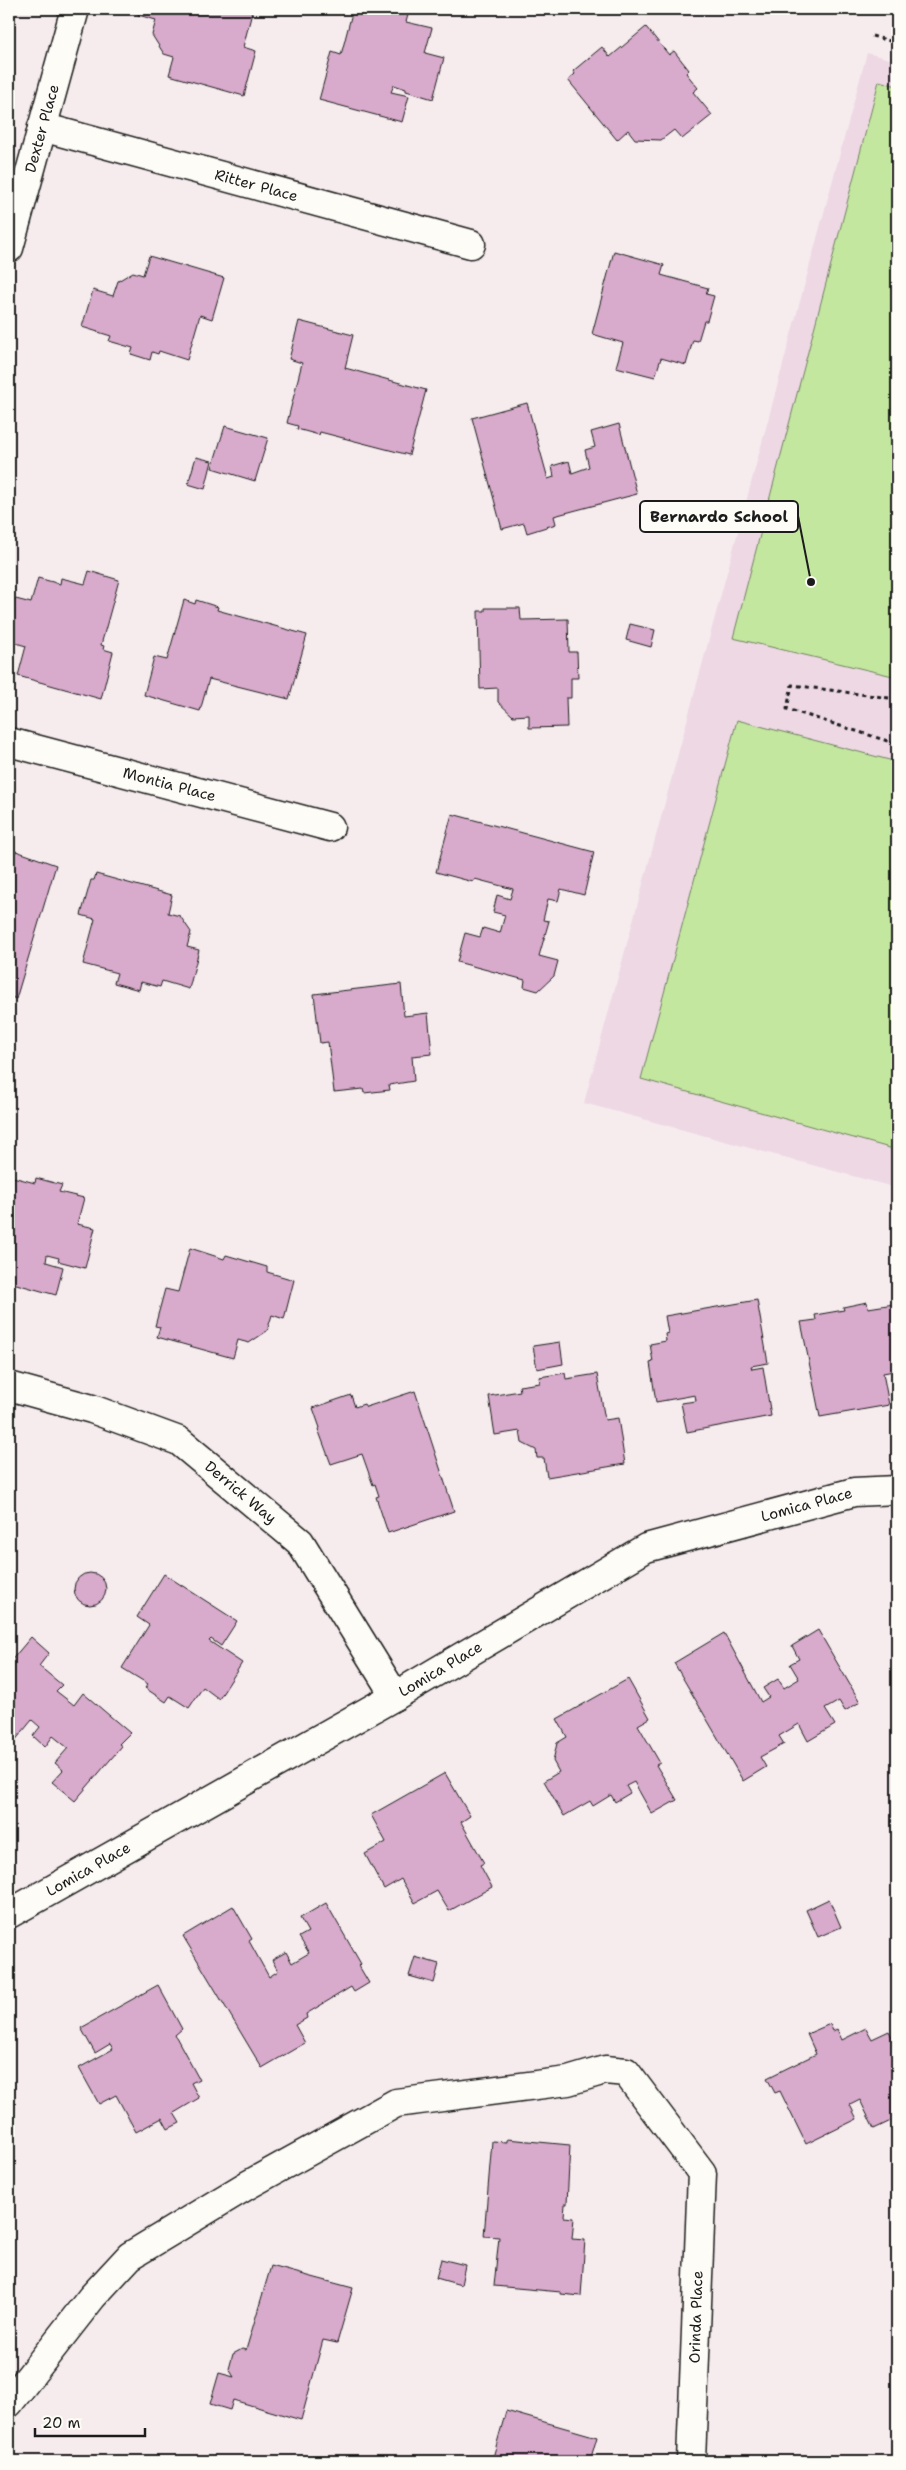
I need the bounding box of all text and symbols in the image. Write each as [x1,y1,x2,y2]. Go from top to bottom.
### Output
street label: Dexter Place [20,82,64,175]
street label: Ritter Place [212,165,300,206]
callout: Bernardo School [640,501,798,532]
text: Bernardo School [650,506,788,527]
street label: Montia Place [121,763,218,806]
street label: Derrick Way [200,1457,281,1528]
street label: Lomica Place [759,1483,854,1527]
street label: Lomica Place [395,1637,486,1702]
street label: Lomica Place [42,1837,134,1901]
street label: Orinda Place [684,2270,708,2364]
scale bar [35,2405,145,2437]
text: 20 m [42,2413,81,2433]

